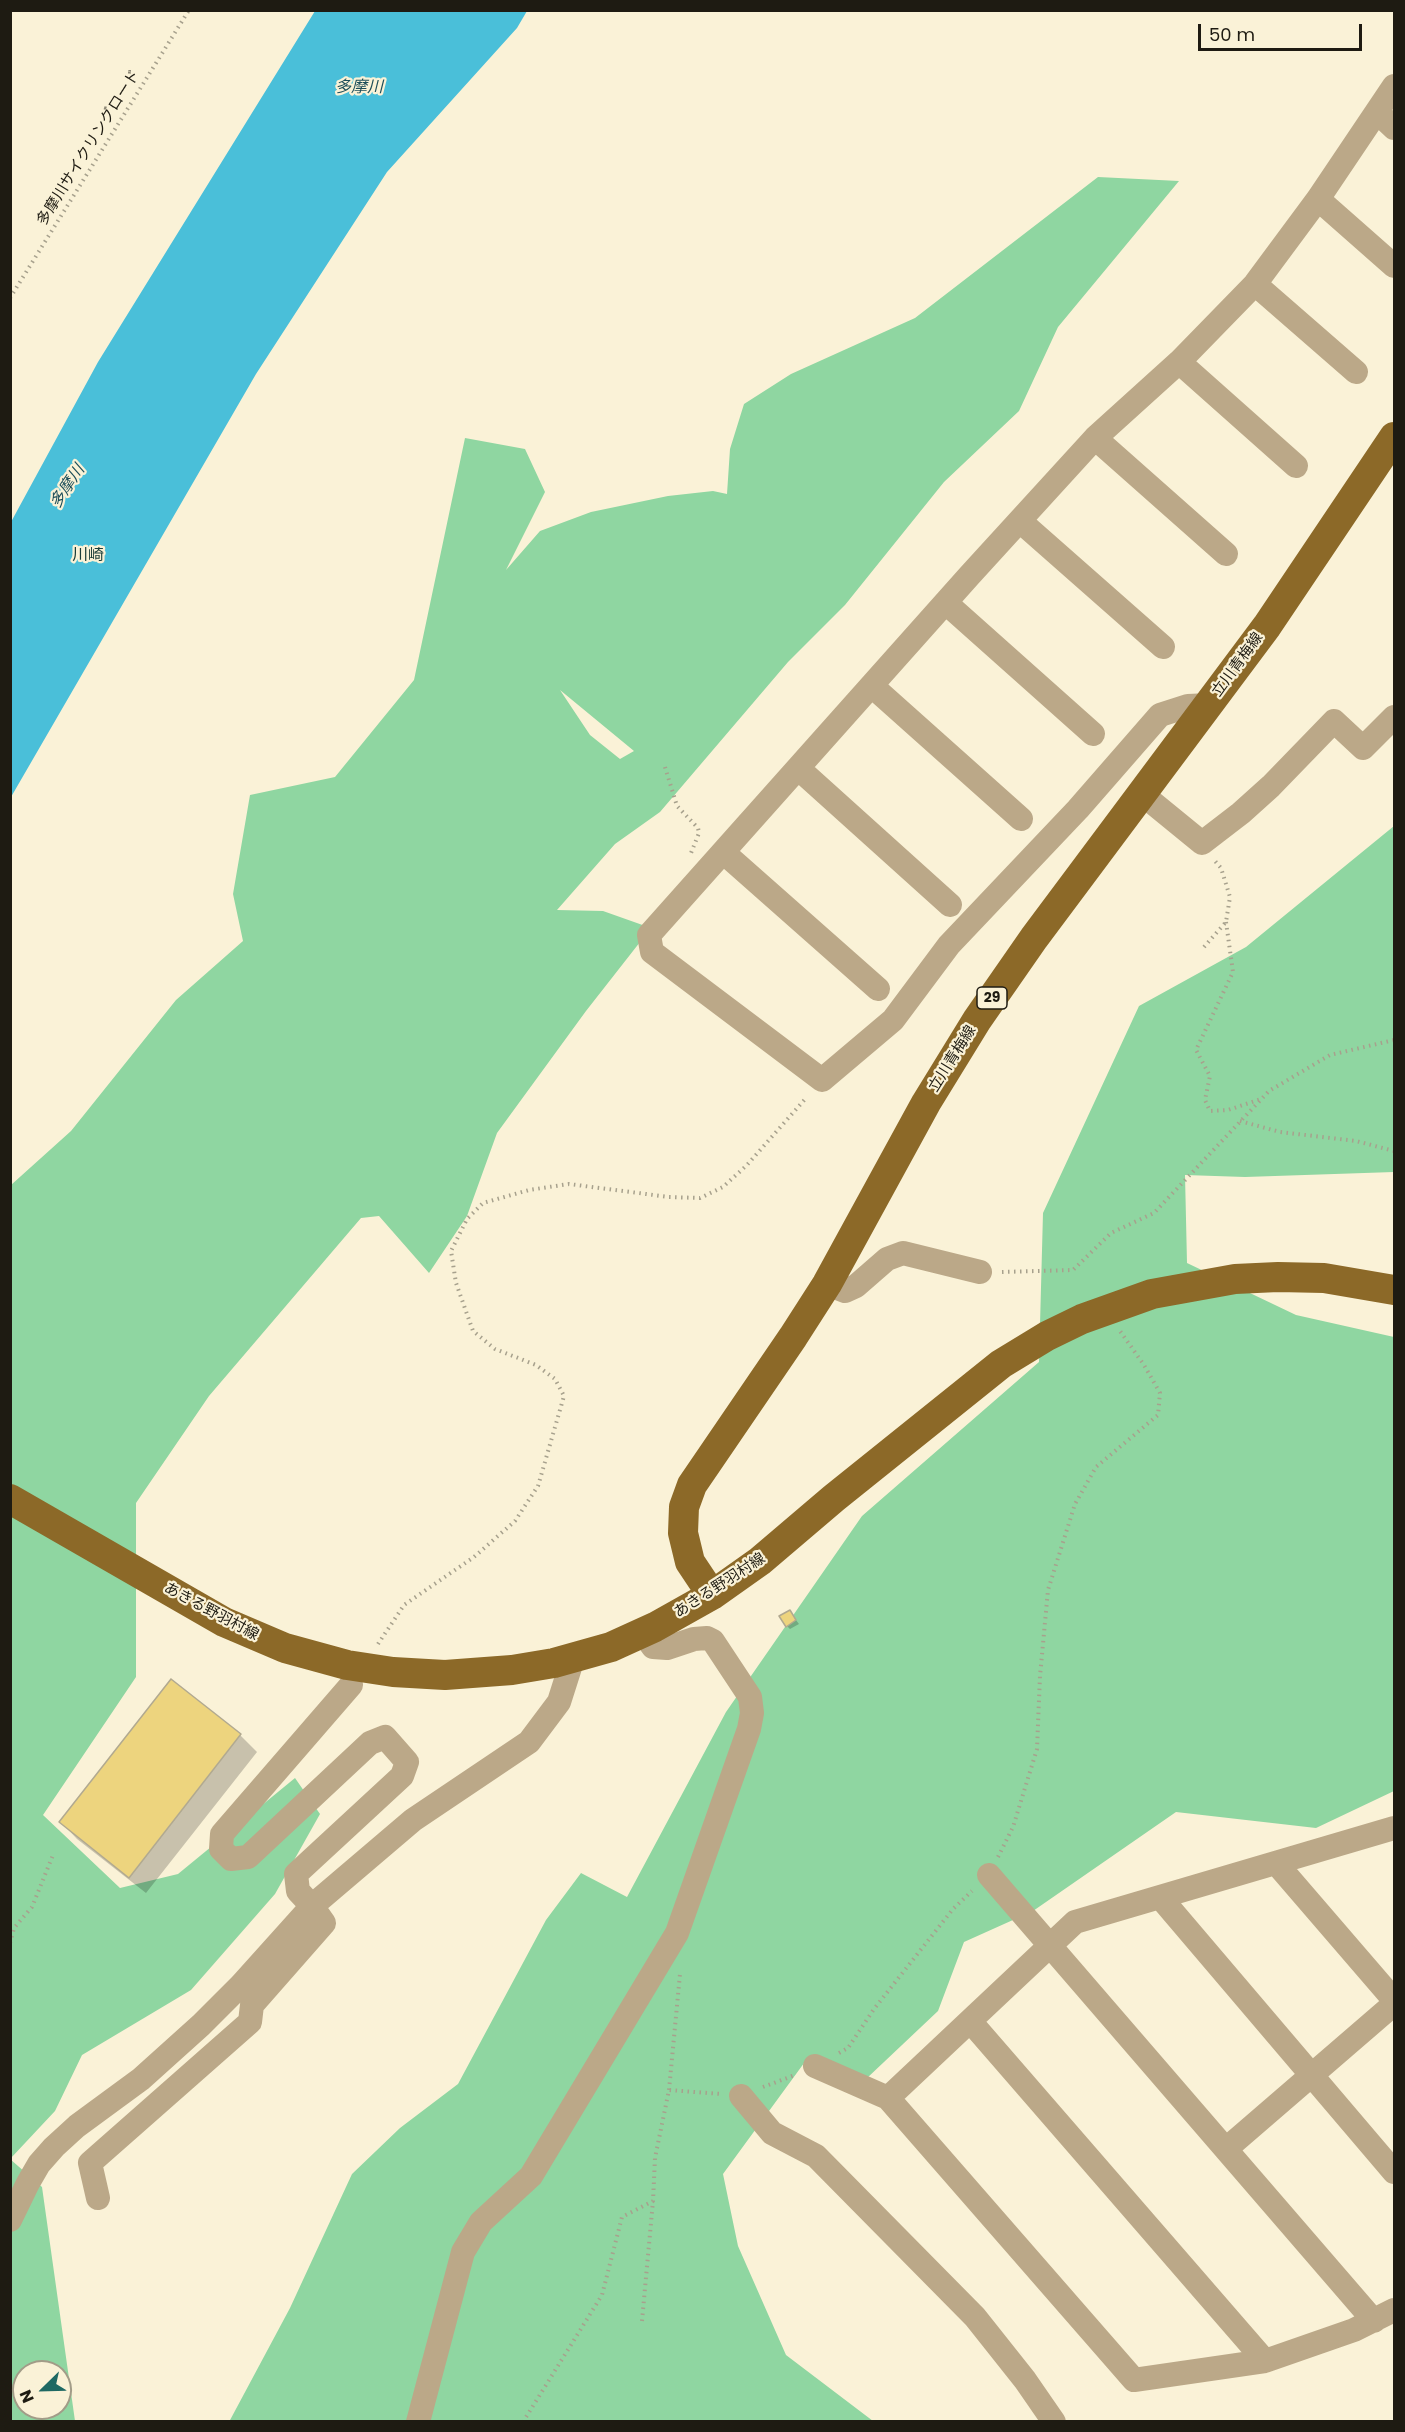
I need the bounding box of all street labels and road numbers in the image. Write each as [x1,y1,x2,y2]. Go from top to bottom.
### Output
street label: 多摩川サイクリングロード [34,67,144,229]
street label: 立川青梅線 [1209,629,1267,701]
road number: 29 [977,987,1007,1009]
street label: 立川青梅線 [925,1022,981,1096]
street label: あきる野羽村線 [671,1550,769,1622]
street label: あきる野羽村線 [160,1579,262,1645]

